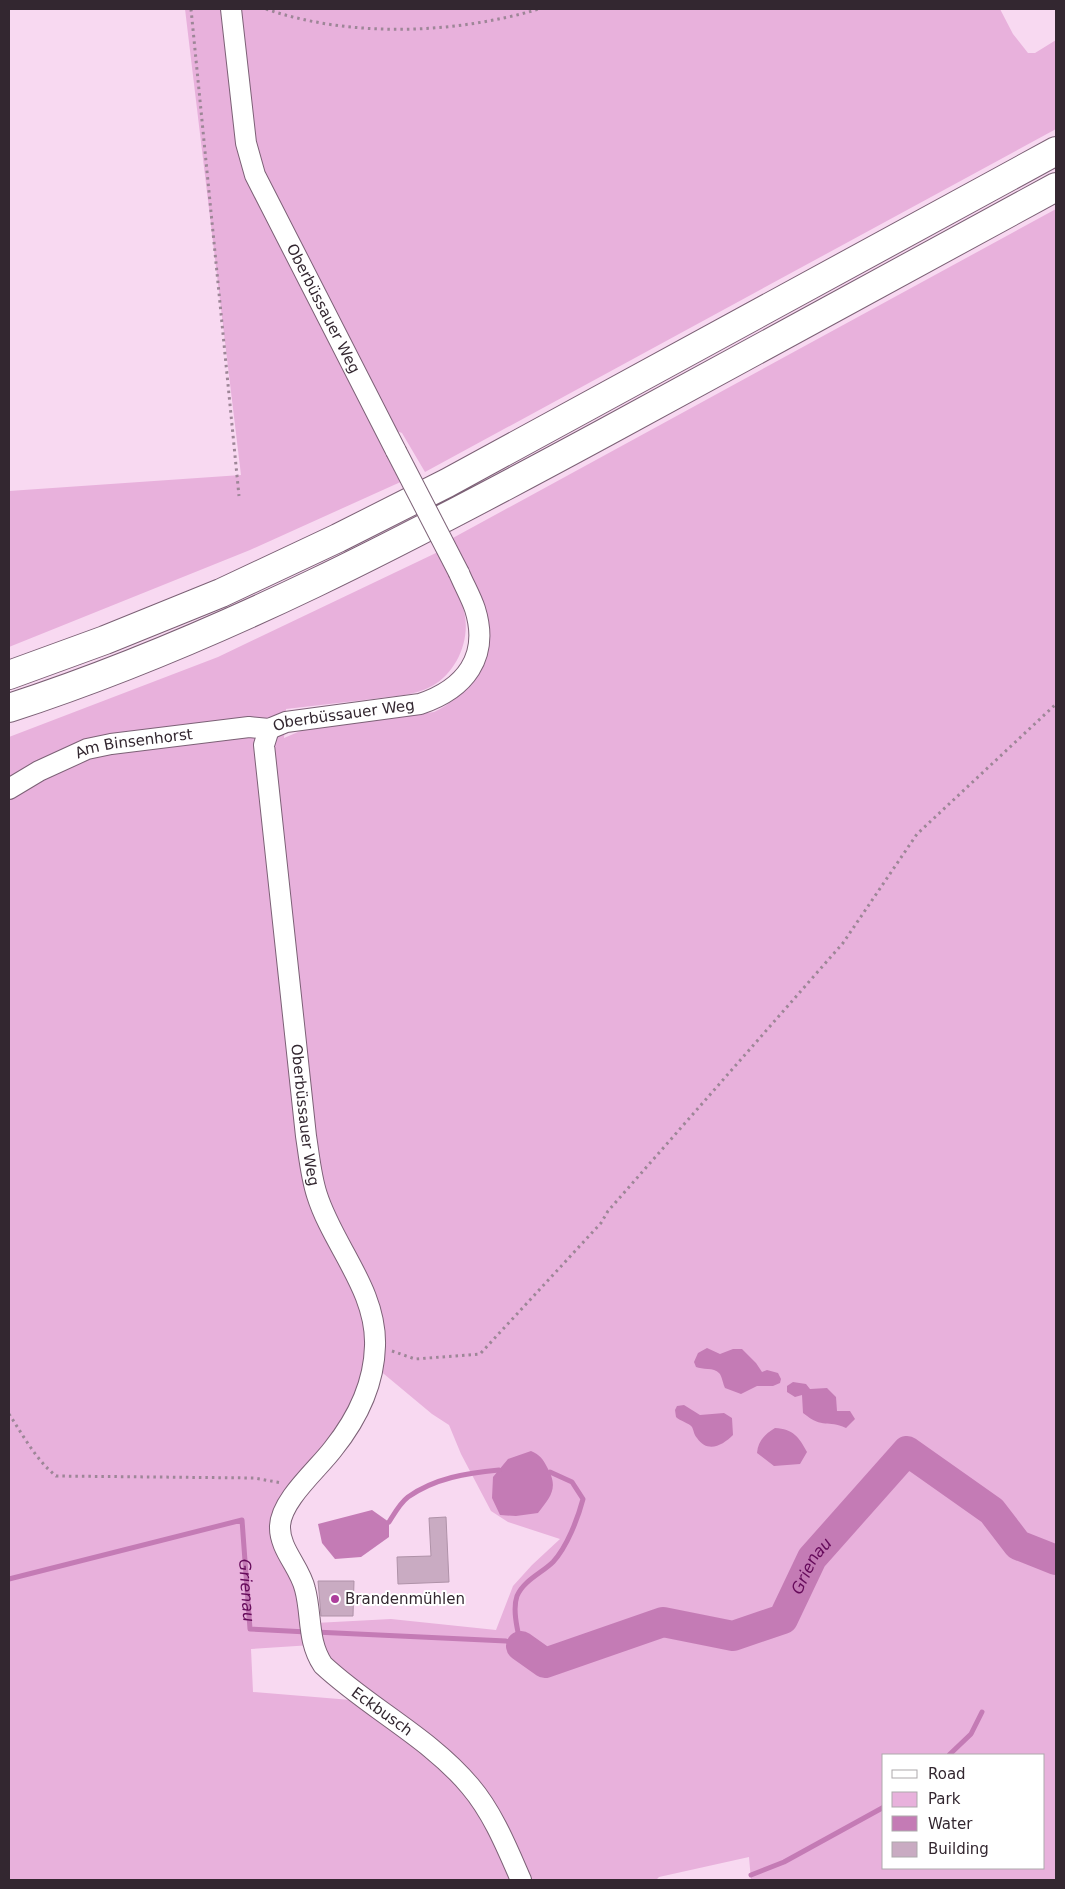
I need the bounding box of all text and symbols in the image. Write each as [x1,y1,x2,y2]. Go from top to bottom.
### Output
street label: Oberbüssauer Weg [283,241,364,376]
street label: Oberbüssauer Weg [270,696,416,735]
street label: Am Binsenhorst [72,725,194,762]
street label: Oberbüssauer Weg [287,1043,323,1188]
water label: Grienau [787,1533,835,1597]
water label: Grienau [235,1558,259,1623]
place label: Brandenmühlen [345,1590,465,1608]
marker: Brandenmühlen [329,1593,341,1605]
street label: Eckbusch [348,1683,416,1740]
legend [882,1754,1045,1869]
text: Road [928,1765,966,1783]
text: Park [928,1790,961,1808]
text: Water [928,1815,973,1833]
text: Building [928,1840,989,1858]

